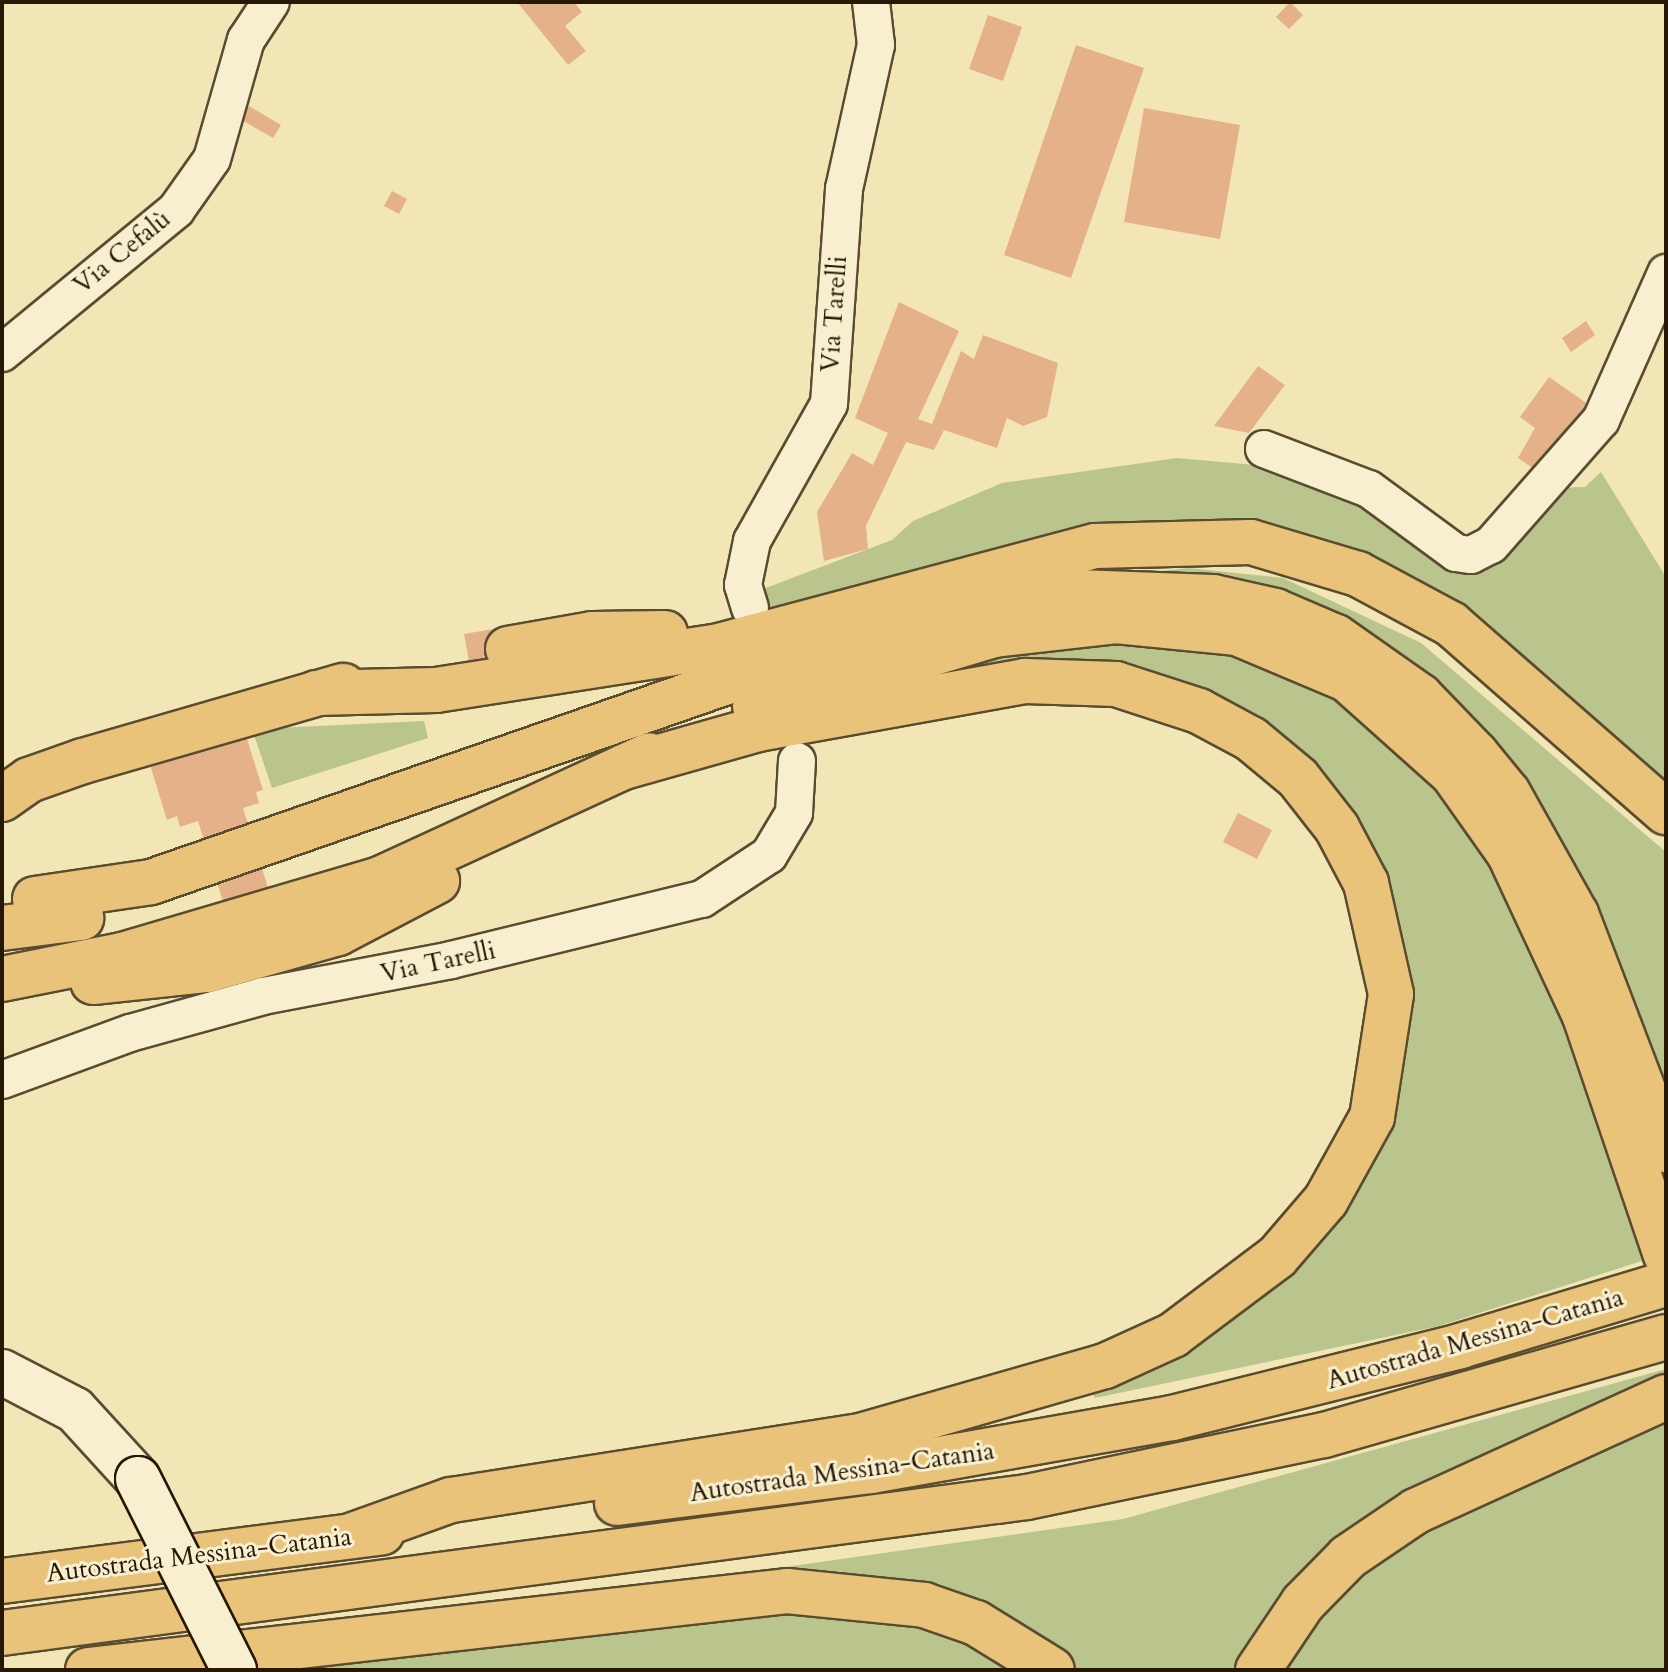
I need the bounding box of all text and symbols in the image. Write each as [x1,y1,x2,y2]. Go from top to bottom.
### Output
street label: Via Cefalù [67,203,177,301]
street label: Via Tarelli [814,255,854,373]
street label: Via Tarelli [378,935,498,989]
street label: Autostrada Messina-Catania [1323,1282,1627,1396]
street label: Autostrada Messina-Catania [688,1435,996,1509]
street label: Autostrada Messina-Catania [45,1521,353,1589]

